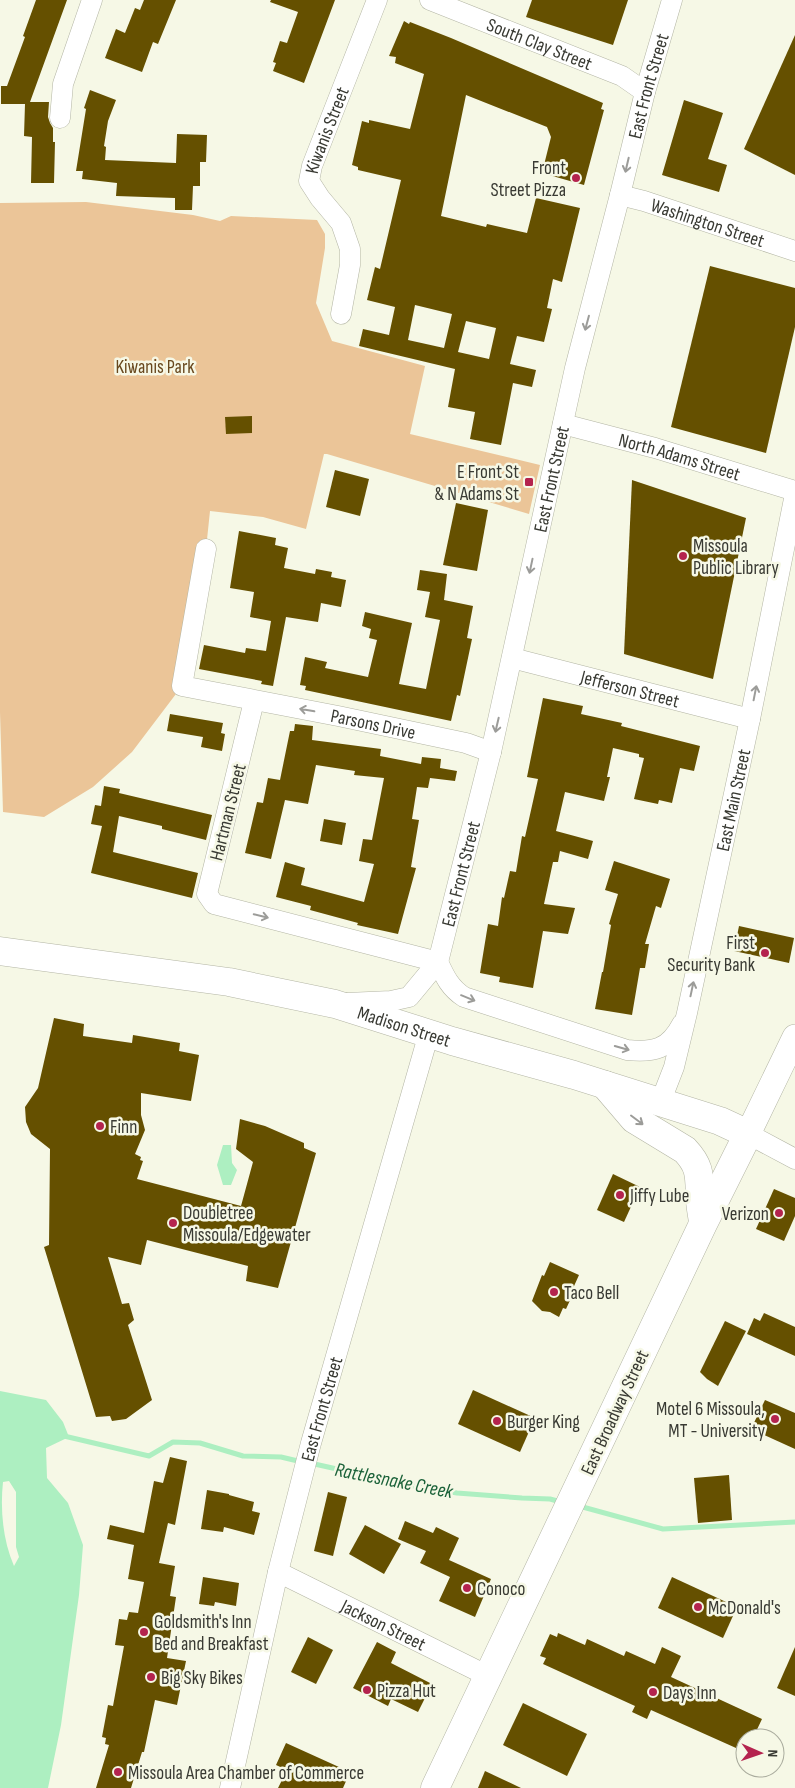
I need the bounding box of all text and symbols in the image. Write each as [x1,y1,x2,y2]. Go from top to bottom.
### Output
street label: South Clay Street [483,14,595,76]
street label: East Front Street [624,31,675,141]
street label: Kiwanis Street [301,84,355,176]
place label: Front Street Pizza [490,157,566,202]
one-way arrow [622,157,631,173]
marker: Front Street Pizza [570,172,582,184]
street label: Washington Street [648,194,767,253]
one-way arrow [582,314,591,330]
park label: Kiwanis Park [115,356,195,379]
street label: East Front Street [529,424,575,535]
street label: North Adams Street [616,429,743,487]
place label: E Front St & N Adams St [435,461,519,506]
marker: E Front St & N Adams St [523,476,535,488]
place label: Missoula Public Library [693,535,779,580]
marker: Missoula Public Library [677,550,689,562]
one-way arrow [526,558,536,574]
street label: Jefferson Street [577,666,682,713]
one-way arrow [751,686,760,702]
one-way arrow [300,705,316,715]
street label: Parsons Drive [329,705,418,745]
one-way arrow [492,717,501,733]
street label: East Main Street [712,747,756,854]
street label: Hartman Street [205,761,252,863]
street label: East Front Street [437,819,486,929]
one-way arrow [252,912,268,921]
place label: First Security Bank [667,932,756,977]
marker: First Security Bank [759,947,771,959]
one-way arrow [688,982,697,998]
one-way arrow [460,993,475,1003]
street label: Madison Street [355,1002,453,1053]
one-way arrow [614,1043,630,1053]
one-way arrow [630,1115,644,1125]
place label: Finn [110,1116,137,1139]
marker: Finn [94,1120,106,1132]
place label: Jiffy Lube [629,1185,689,1208]
marker: Jiffy Lube [614,1189,626,1201]
place label: Doubletree Missoula/Edgewater [183,1202,311,1247]
place label: Verizon [722,1203,769,1226]
marker: Verizon [773,1207,785,1219]
marker: Doubletree Missoula/Edgewater [167,1217,179,1229]
place label: Taco Bell [564,1282,619,1305]
marker: Taco Bell [548,1286,560,1298]
street label: East Broadway Street [576,1346,654,1479]
street label: East Front Street [297,1354,348,1464]
place label: Motel 6 Missoula, MT - University [656,1398,766,1443]
place label: Burger King [507,1411,580,1434]
marker: Motel 6 Missoula, MT - University [769,1413,781,1425]
marker: Burger King [491,1415,503,1427]
water label: Rattlesnake Creek [333,1458,455,1504]
place label: Conoco [477,1578,525,1601]
marker: Conoco [461,1582,473,1594]
street label: Jackson Street [336,1595,430,1656]
place label: McDonald's [708,1597,781,1620]
marker: McDonald's [692,1601,704,1613]
place label: Goldsmith's Inn Bed and Breakfast [154,1611,269,1656]
marker: Goldsmith's Inn Bed and Breakfast [138,1626,150,1638]
place label: Big Sky Bikes [161,1667,243,1690]
marker: Big Sky Bikes [145,1671,157,1683]
place label: Pizza Hut [377,1680,436,1703]
place label: Days Inn [663,1682,717,1705]
marker: Pizza Hut [361,1684,373,1696]
marker: Days Inn [647,1686,659,1698]
north arrow [735,1728,785,1778]
text: N [764,1749,781,1757]
place label: Missoula Area Chamber of Commerce [128,1762,364,1785]
marker: Missoula Area Chamber of Commerce [112,1766,124,1778]

